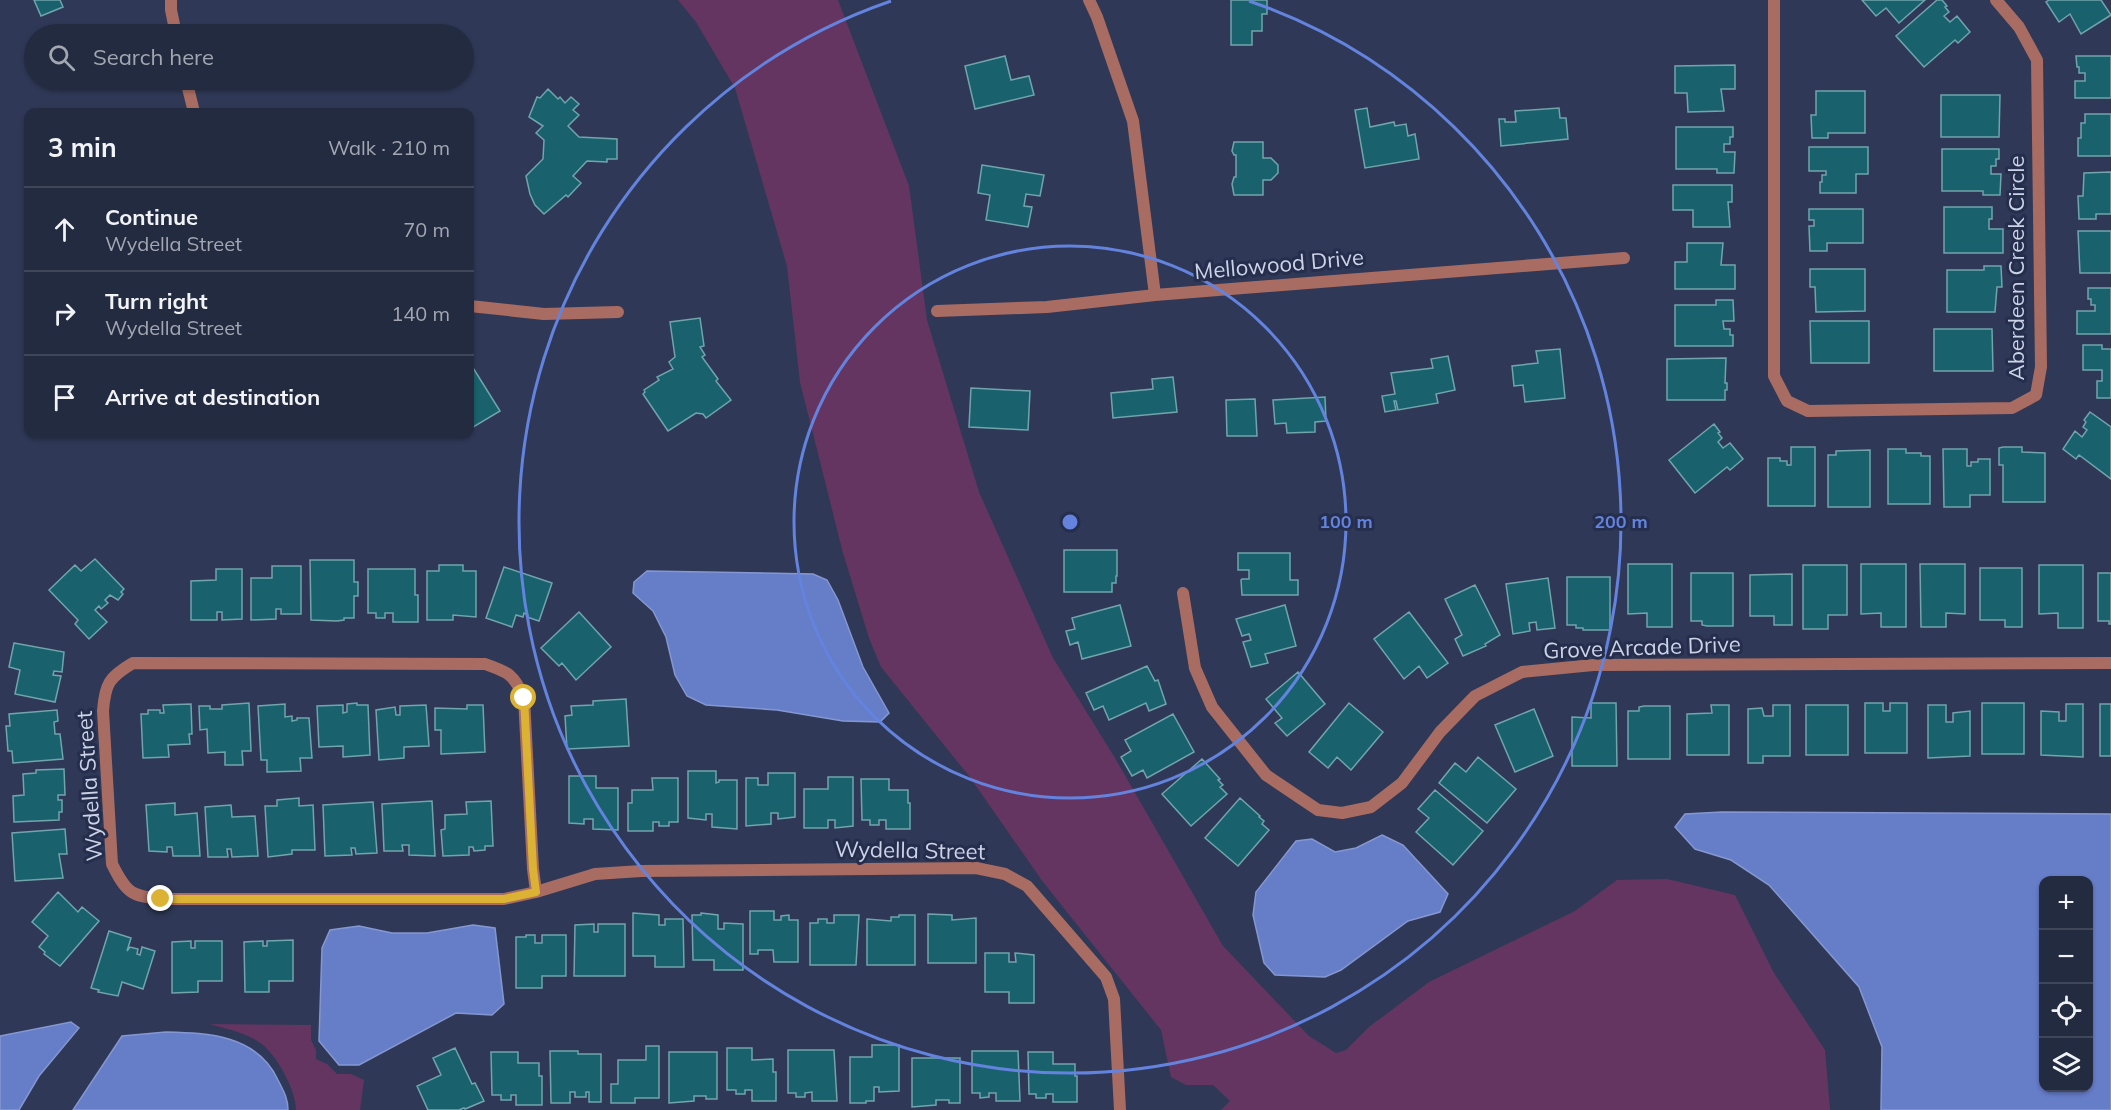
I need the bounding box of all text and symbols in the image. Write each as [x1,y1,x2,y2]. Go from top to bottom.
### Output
search box [24,24,474,90]
icon: search [45,41,78,74]
text: Search here [93,43,214,71]
text: 3 min [48,131,117,164]
text: Walk · 210 m [328,135,450,160]
street label: Aberdeen Creek Circle [2002,155,2030,381]
text: Continue [105,203,198,231]
icon: ahead [48,213,81,246]
text: 70 m [403,217,450,242]
text: Wydella Street [105,231,242,256]
street label: Mellowood Drive [1193,243,1365,285]
text: Turn right [105,287,208,315]
icon: right [48,297,81,330]
text: 140 m [391,301,450,326]
text: Wydella Street [105,315,242,340]
icon: arrive [48,381,81,414]
text: Arrive at destination [105,383,320,411]
text: 100 m [1319,510,1373,533]
text: 200 m [1594,510,1648,533]
centre of rings [1060,512,1080,532]
street label: Grove Arcade Drive [1543,630,1741,664]
route start [510,684,536,710]
street label: Wydella Street [70,710,108,862]
street label: Wydella Street [834,835,986,865]
map controls [2039,876,2093,1092]
button: + [2039,876,2093,930]
route end [147,885,173,911]
button: − [2039,930,2093,984]
button: locate [2039,984,2093,1038]
button: layers [2039,1038,2093,1092]

